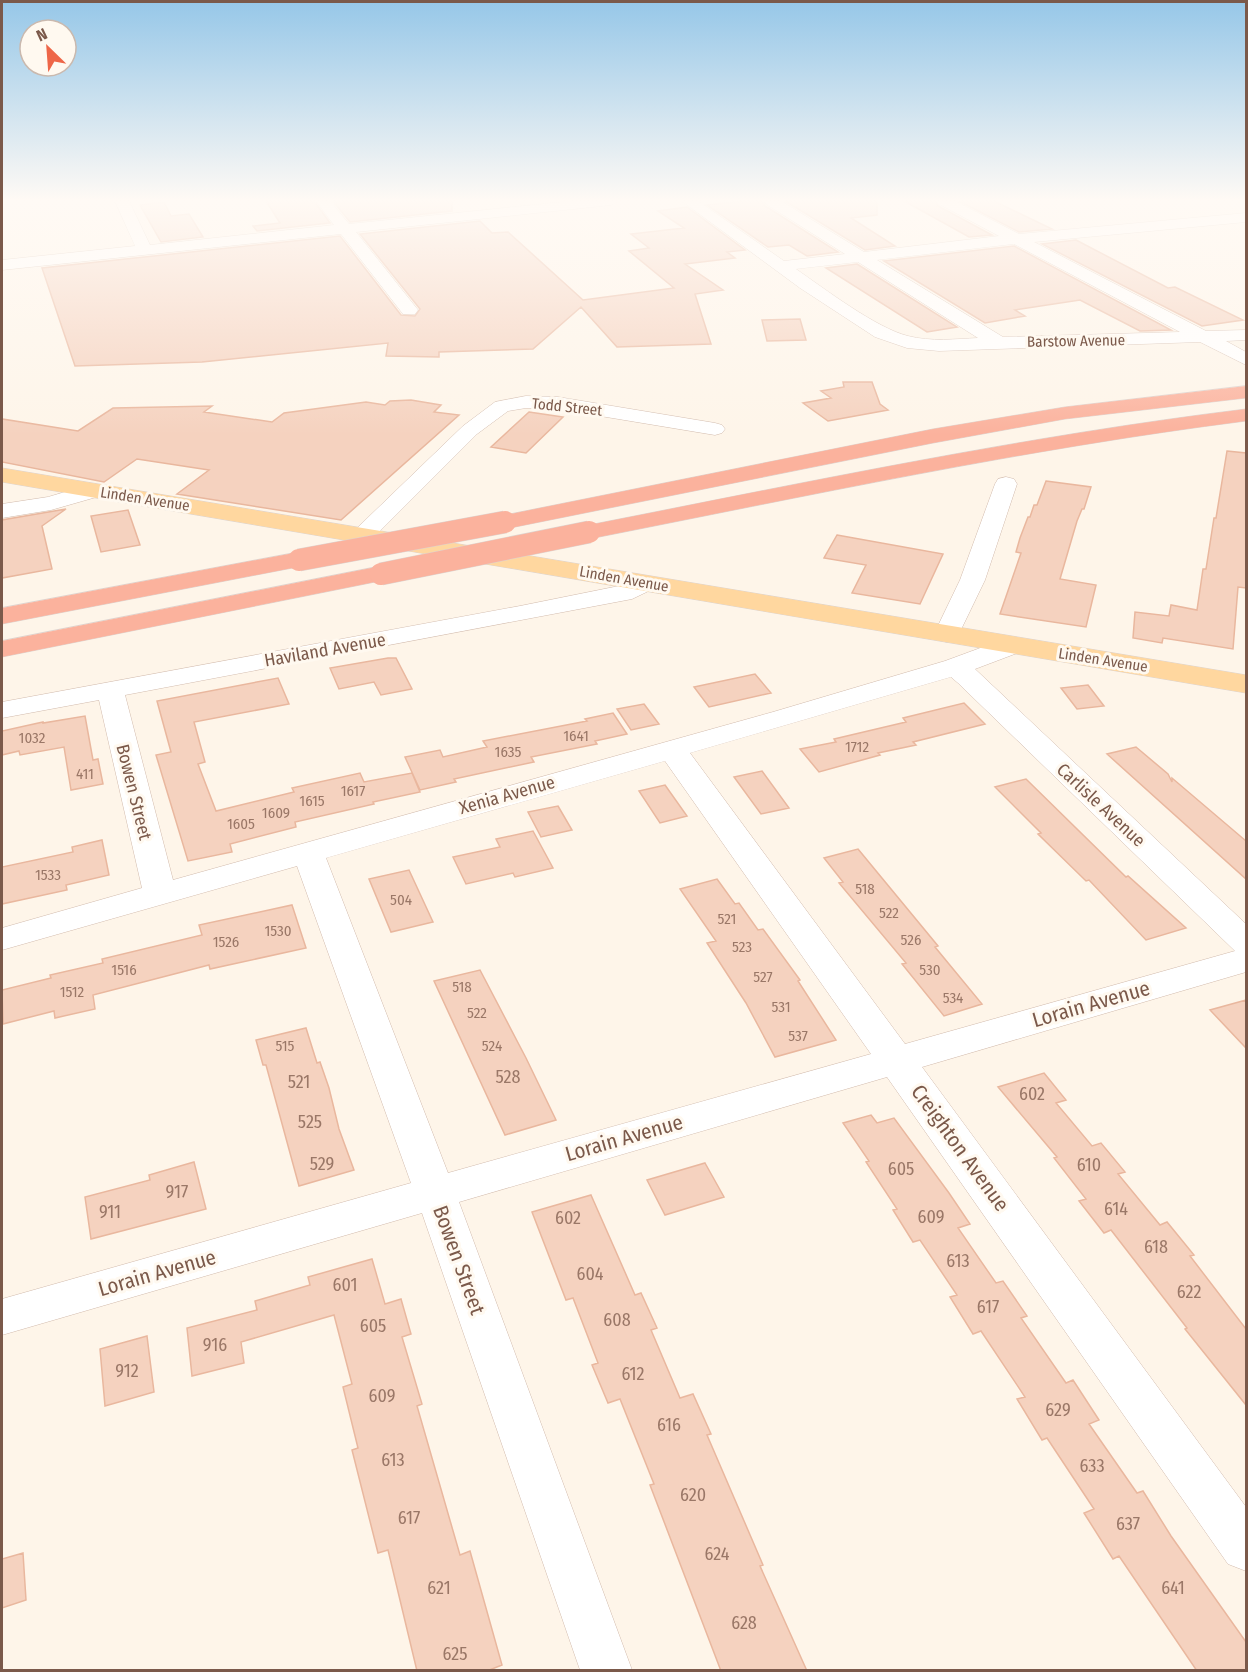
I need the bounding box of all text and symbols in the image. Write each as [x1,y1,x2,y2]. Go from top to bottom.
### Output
north arrow [18,18,78,78]
text: N [34,24,50,45]
street label: Barstow Avenue [1027,331,1125,351]
street label: Todd Street [531,394,603,420]
street label: Linden Avenue [99,483,191,515]
street label: Linden Avenue [578,562,670,596]
street label: Haviland Avenue [263,628,388,672]
street label: Linden Avenue [1057,644,1149,676]
house number: 1641 [563,727,589,745]
house number: 1032 [19,729,46,747]
house number: 1712 [845,738,869,756]
street label: Bowen Street [111,742,157,842]
house number: 1635 [495,743,522,761]
street label: Carlisle Avenue [1052,758,1150,852]
house number: 411 [76,765,94,783]
street label: Xenia Avenue [457,771,558,819]
house number: 1617 [341,782,365,800]
house number: 1615 [299,792,325,810]
house number: 1609 [262,804,290,822]
house number: 1605 [227,815,255,833]
house number: 1533 [35,866,61,884]
house number: 518 [855,880,875,898]
house number: 504 [390,891,412,909]
house number: 522 [879,904,899,922]
house number: 521 [718,910,736,928]
house number: 1530 [264,922,292,940]
house number: 526 [901,931,921,949]
house number: 1526 [213,933,239,951]
house number: 523 [732,938,752,956]
house number: 1516 [111,961,137,979]
house number: 530 [919,961,941,979]
house number: 527 [753,968,773,986]
street label: Lorain Avenue [1029,975,1153,1033]
house number: 518 [452,978,472,996]
house number: 1512 [60,983,85,1001]
house number: 534 [943,989,963,1007]
house number: 531 [771,998,791,1016]
house number: 522 [467,1004,487,1022]
house number: 537 [788,1027,808,1045]
house number: 515 [276,1037,295,1055]
house number: 524 [482,1037,502,1055]
house number: 528 [495,1066,521,1088]
house number: 521 [288,1071,310,1093]
street label: Creighton Avenue [905,1080,1015,1216]
house number: 602 [1019,1083,1045,1105]
street label: Lorain Avenue [562,1109,686,1167]
house number: 525 [298,1111,322,1133]
house number: 529 [310,1153,334,1175]
house number: 610 [1077,1154,1101,1176]
house number: 605 [888,1158,914,1180]
house number: 917 [166,1181,188,1203]
house number: 614 [1104,1198,1128,1220]
house number: 911 [99,1201,121,1223]
street label: Bowen Street [427,1202,491,1318]
house number: 609 [918,1206,944,1228]
house number: 602 [555,1207,581,1229]
house number: 618 [1144,1236,1168,1258]
street label: Lorain Avenue [95,1244,219,1302]
house number: 613 [946,1250,970,1272]
house number: 604 [576,1263,604,1285]
house number: 601 [333,1274,357,1296]
house number: 622 [1177,1281,1201,1303]
house number: 617 [977,1296,999,1318]
house number: 608 [603,1309,631,1331]
house number: 605 [360,1315,386,1337]
house number: 916 [203,1334,227,1356]
house number: 912 [115,1360,139,1382]
house number: 612 [621,1363,645,1385]
house number: 609 [369,1385,395,1407]
house number: 629 [1045,1399,1071,1421]
house number: 616 [657,1414,681,1436]
house number: 613 [381,1449,405,1471]
house number: 633 [1079,1455,1105,1477]
house number: 620 [680,1484,706,1506]
house number: 617 [398,1507,420,1529]
house number: 637 [1116,1513,1140,1535]
house number: 624 [704,1543,730,1565]
house number: 621 [427,1577,451,1599]
house number: 641 [1161,1577,1185,1599]
house number: 628 [731,1612,757,1634]
house number: 625 [443,1643,467,1665]

